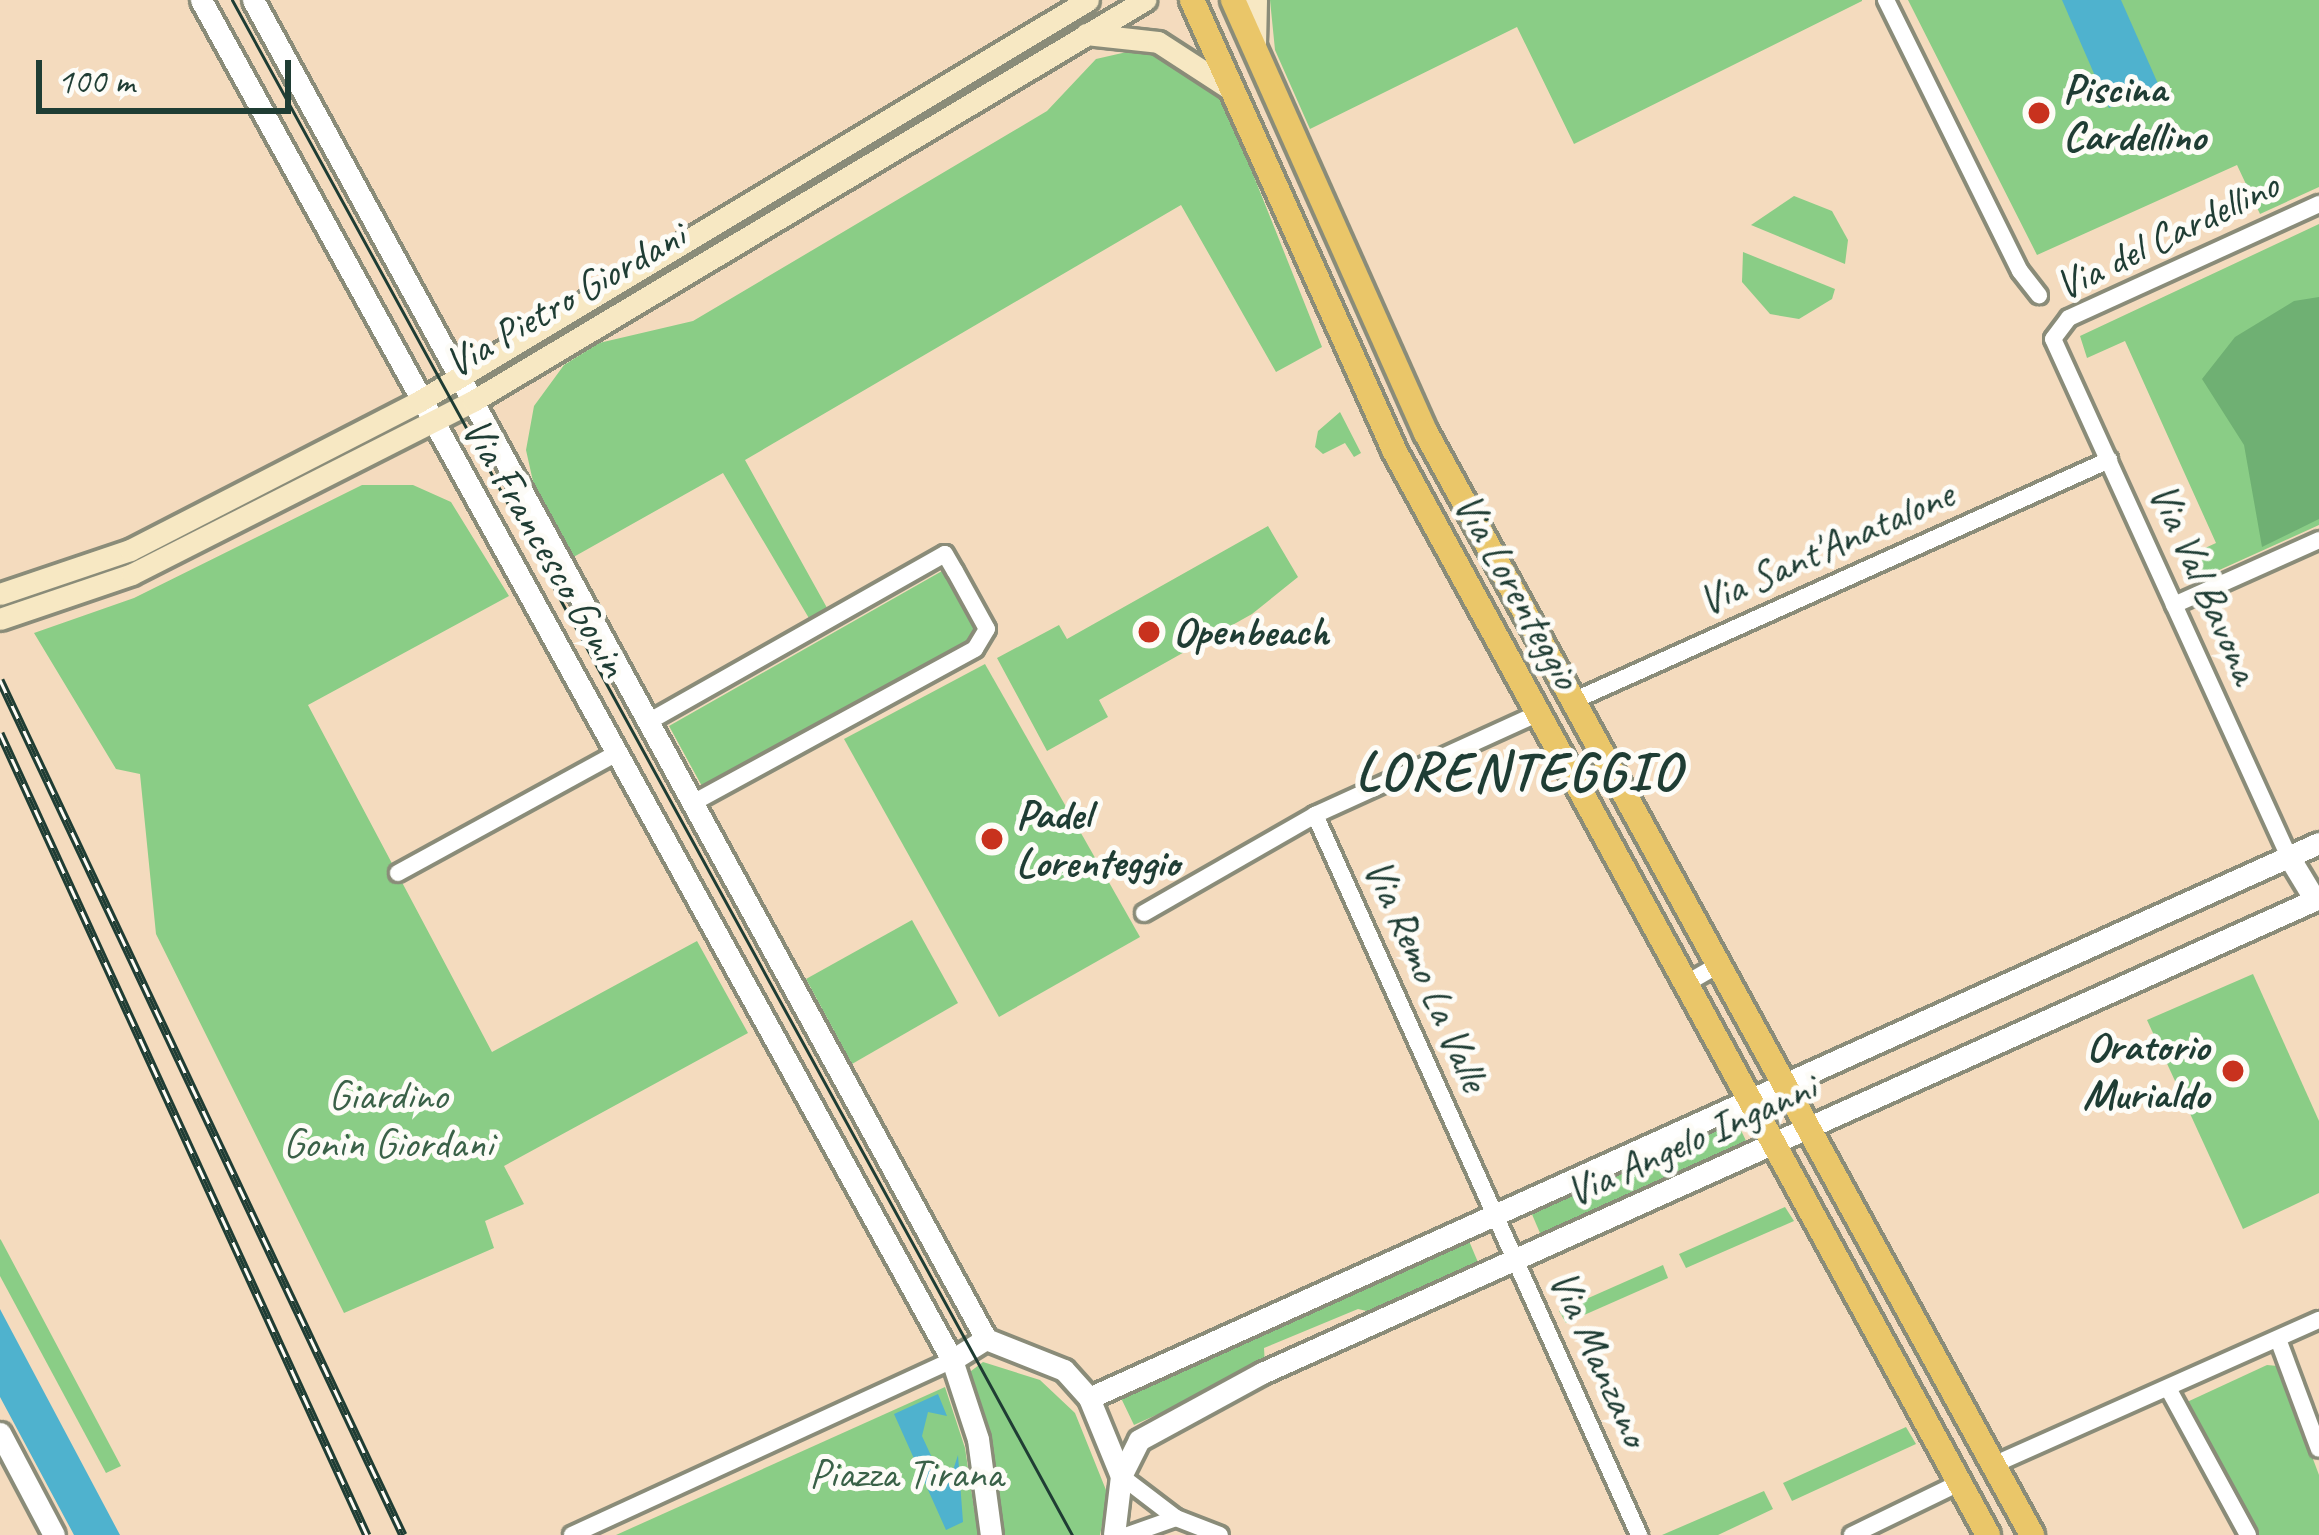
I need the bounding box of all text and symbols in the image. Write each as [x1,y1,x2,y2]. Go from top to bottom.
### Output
scale bar [42,36,297,110]
text: 100 m [57,58,134,104]
place label: Piscina Cardellino [2063,64,2205,162]
marker: Piscina Cardellino [2026,100,2052,126]
street label: Via del Cardellino [2047,160,2287,312]
street label: Via Pietro Giordani [435,211,695,389]
street label: Via Francesco Gonin [451,409,639,685]
street label: Via Sant'Anatalone [1690,469,1962,627]
street label: Via Val Bavona [2138,475,2270,691]
street label: Via Lorenteggio [1443,484,1591,698]
place label: Openbeach [1173,607,1329,657]
marker: Openbeach [1136,619,1162,645]
district label: LORENTEGGIO [1356,739,1682,803]
place label: Padel Lorenteggio [1016,790,1179,888]
marker: Padel Lorenteggio [979,826,1005,852]
street label: Via Remo La Valle [1352,850,1500,1100]
place label: Oratorio Murialdo [2083,1022,2209,1120]
marker: Oratorio Murialdo [2220,1058,2246,1084]
street label: Via Angelo Inganni [1557,1062,1825,1218]
park label: Giardino Gonin Giordani [283,1071,493,1170]
street label: Via Manzano [1538,1262,1660,1454]
park label: Piazza Tirana [809,1449,1003,1499]

